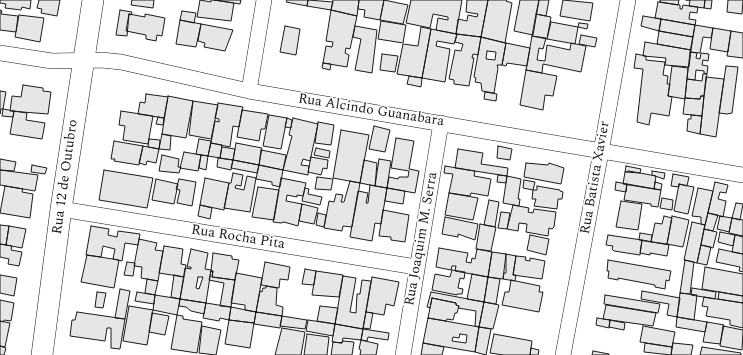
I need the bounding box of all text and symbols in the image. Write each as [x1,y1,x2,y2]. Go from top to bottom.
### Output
street label: Rua Alcindo Guanabara [297,91,445,131]
street label: Rua 12 de Outubro [50,118,82,236]
street label: Rua Batista Xavier [578,120,614,236]
street label: Rua Joaquim M. Serra [402,171,442,307]
street label: Rua Rocha Pita [190,222,286,254]

